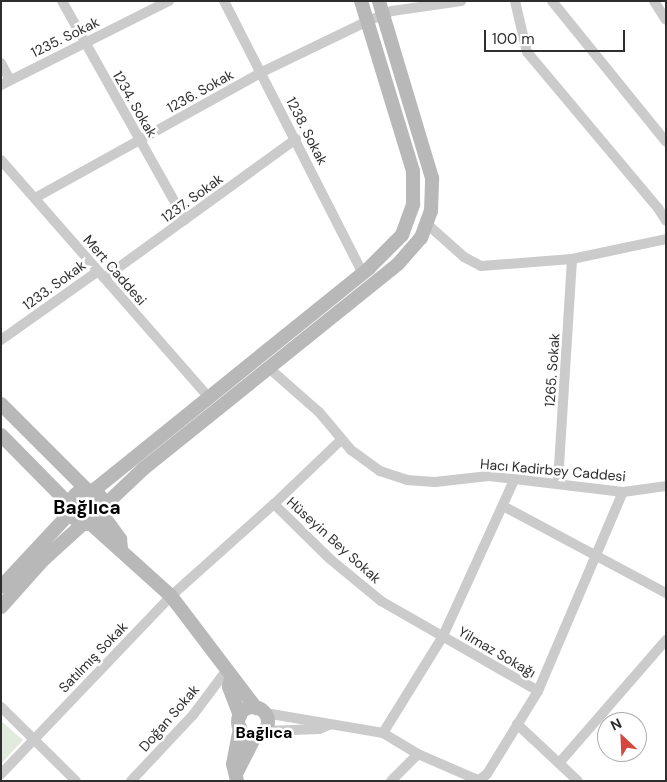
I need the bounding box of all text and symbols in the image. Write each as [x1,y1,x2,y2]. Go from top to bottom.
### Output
street label: 1235. Sokak [28,13,102,61]
scale bar [487,20,628,52]
text: 100 m [492,29,535,49]
street label: 1236. Sokak [164,66,236,116]
street label: 1234. Sokak [109,68,161,140]
street label: 1238. Sokak [283,94,331,168]
street label: 1237. Sokak [158,170,226,226]
street label: Mert Caddesi [80,231,150,309]
street label: 1233. Sokak [19,257,89,313]
street label: 1265. Sokak [541,332,563,408]
street label: Hacı Kadirbey Caddesi [479,455,627,485]
street label: Hüseyin Bey Sokak [283,493,385,587]
district label: Bağlıca [53,497,121,519]
street label: Satılmış Sokak [55,618,131,696]
street label: Yilmaz Sokağı [455,623,539,681]
street label: Doğan Sokak [135,681,203,755]
north arrow [597,712,647,762]
text: N [608,714,625,735]
district label: Bağlıca [236,723,292,743]

